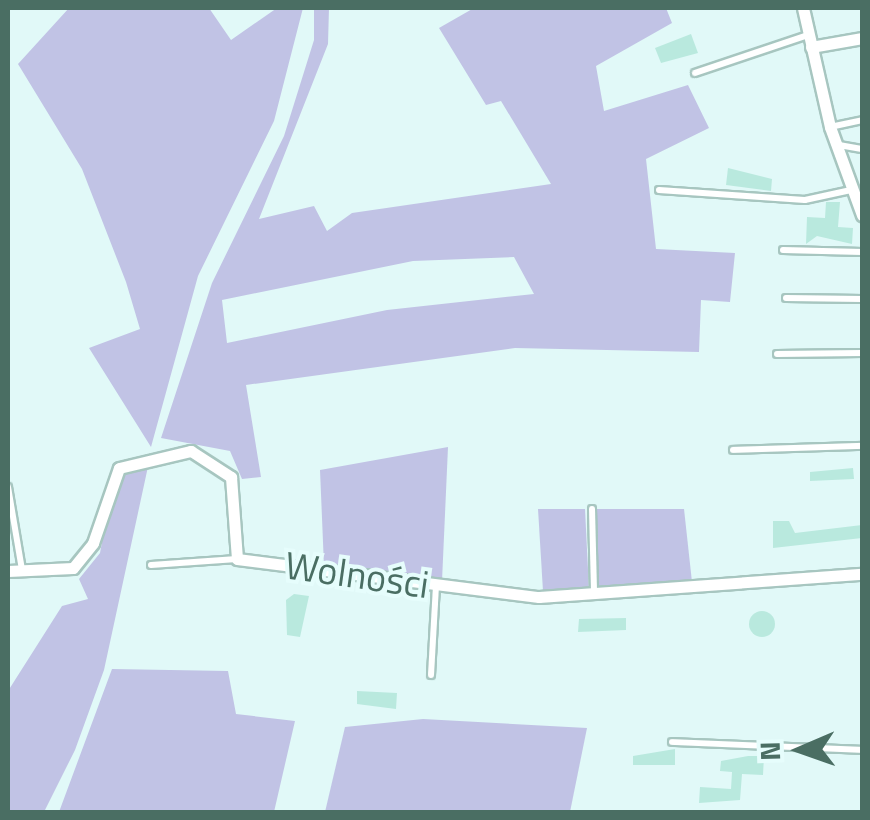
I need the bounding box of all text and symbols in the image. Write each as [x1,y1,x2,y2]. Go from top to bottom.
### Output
street label: Wolności [282,542,432,608]
north arrow [750,700,850,800]
text: N [748,741,791,762]

